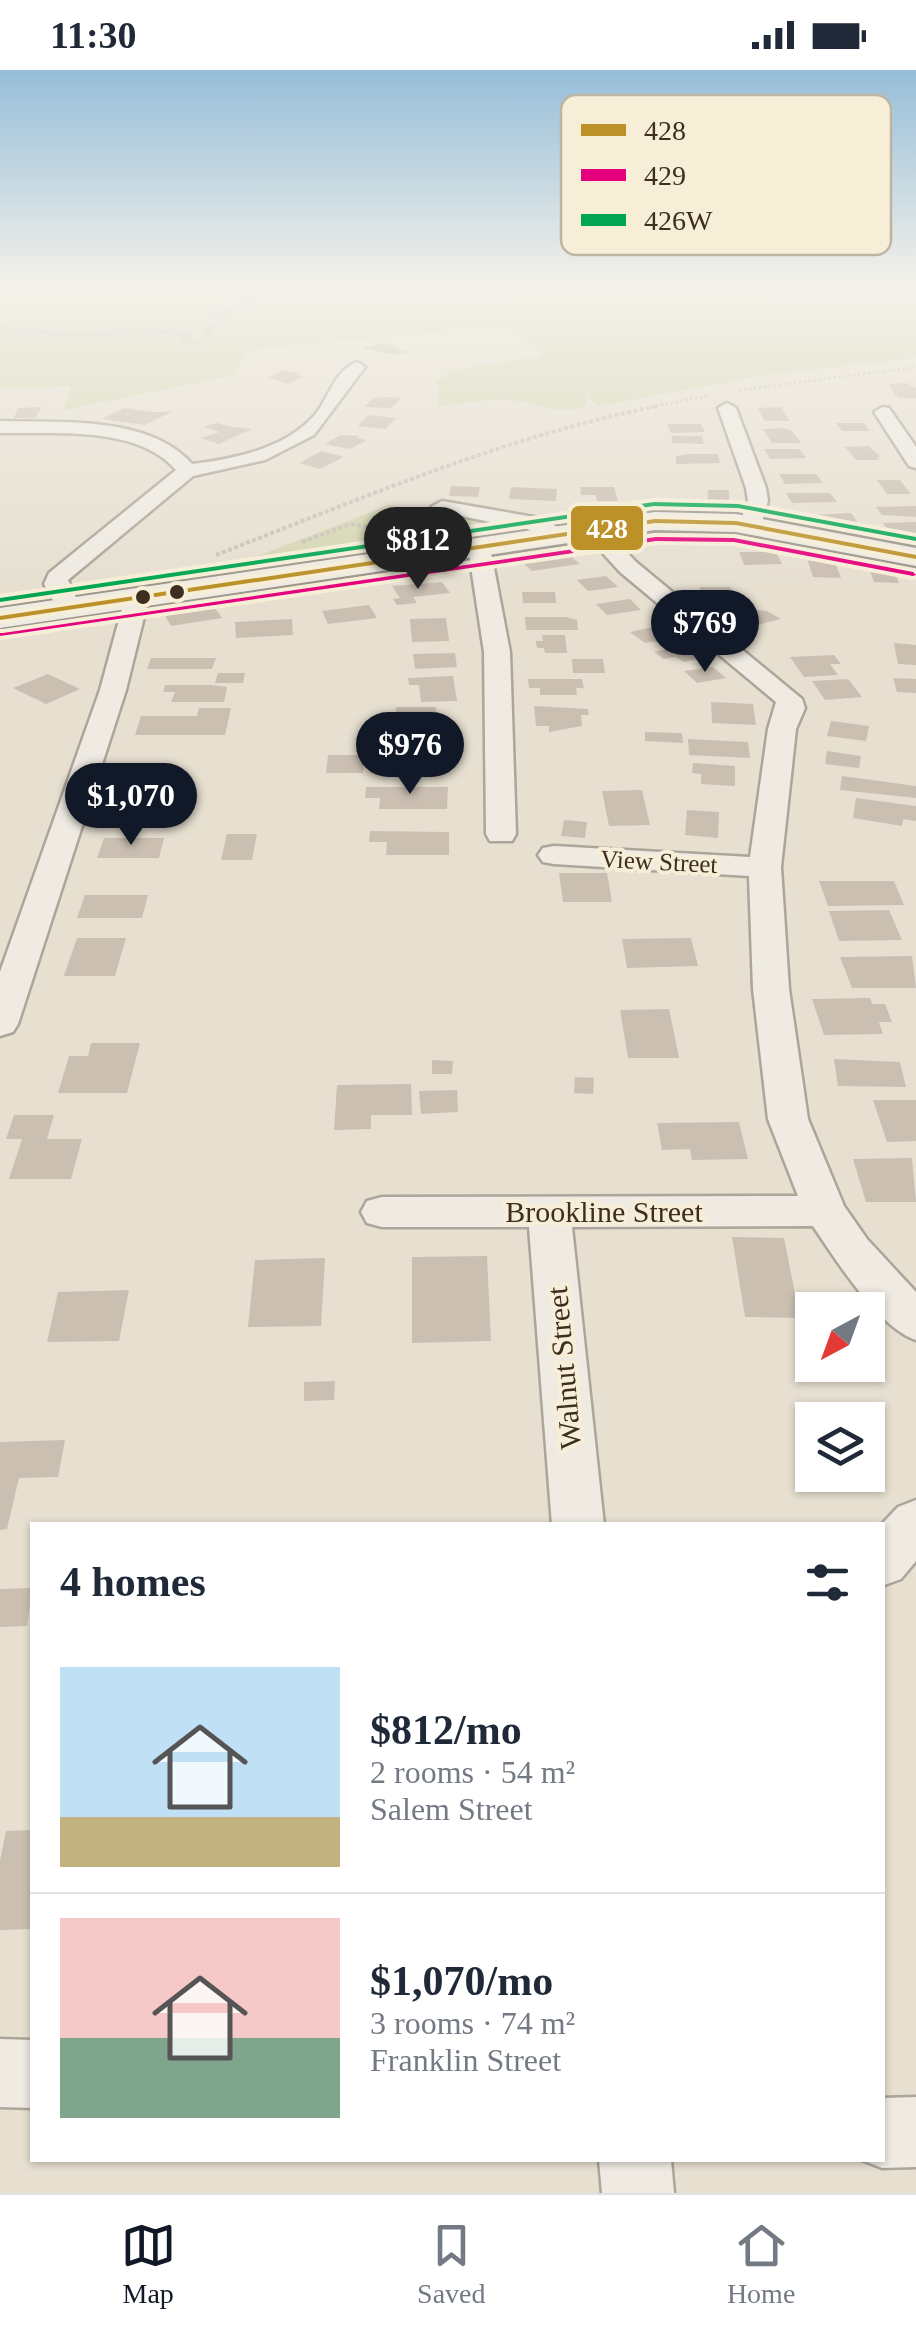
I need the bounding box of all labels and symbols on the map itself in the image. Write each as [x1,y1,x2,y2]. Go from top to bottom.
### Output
legend [561,95,891,255]
text: 428 [644,115,686,146]
text: 429 [644,160,686,191]
text: 426W [644,205,713,236]
line badge: 428 [569,504,645,552]
pin: $812 [359,507,477,592]
text: 428 [586,513,628,544]
unlabelled marker [167,582,187,602]
unlabelled marker [133,587,153,607]
pin: $769 [646,590,764,675]
pin: $976 [351,712,469,797]
pin: $1,070 [50,763,212,848]
street label: View Street [600,845,718,878]
street label: Brookline Street [505,1195,703,1228]
street label: Walnut Street [540,1285,587,1451]
north arrow [795,1292,885,1382]

